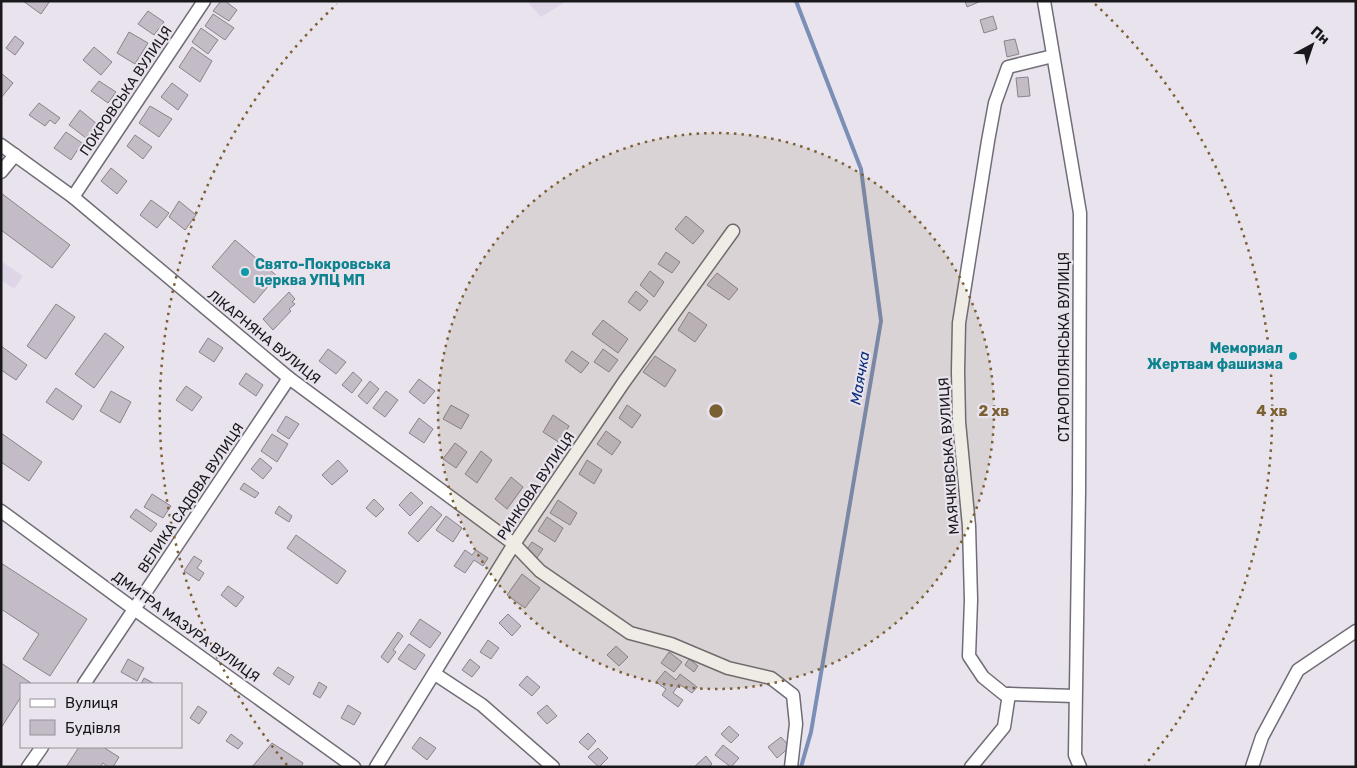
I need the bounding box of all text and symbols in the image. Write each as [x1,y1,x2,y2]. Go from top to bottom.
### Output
north arrow [1287,20,1337,70]
street label: ПОКРОВСЬКА ВУЛИЦЯ [76,23,176,159]
text: Пн [1307,23,1333,48]
street label: СТАРОПОЛЯНСЬКА ВУЛИЦЯ [1056,252,1073,442]
place label: Свято-Покровська церква УПЦ МП [255,256,391,289]
marker: Свято-Покровська церква УПЦ МП [239,266,251,278]
street label: ЛІКАРНЯНА ВУЛИЦЯ [204,286,324,388]
place label: Мемориал Жертвам фашизма [1147,340,1283,373]
water label: Маячка [846,350,874,406]
marker: Мемориал Жертвам фашизма [1287,350,1299,362]
street label: МАЯЧКІВСЬКА ВУЛИЦЯ [935,377,963,535]
centre of rings [707,402,725,420]
text: 2 хв [979,402,1009,420]
text: 4 хв [1256,402,1288,420]
street label: ВЕЛИКА САДОВА ВУЛИЦЯ [134,420,248,576]
street label: РИНКОВА ВУЛИЦЯ [494,429,578,543]
street label: ДМИТРА МАЗУРА ВУЛИЦЯ [109,568,263,686]
legend [20,683,182,748]
text: Вулиця [65,694,118,712]
text: Будівля [65,719,121,737]

